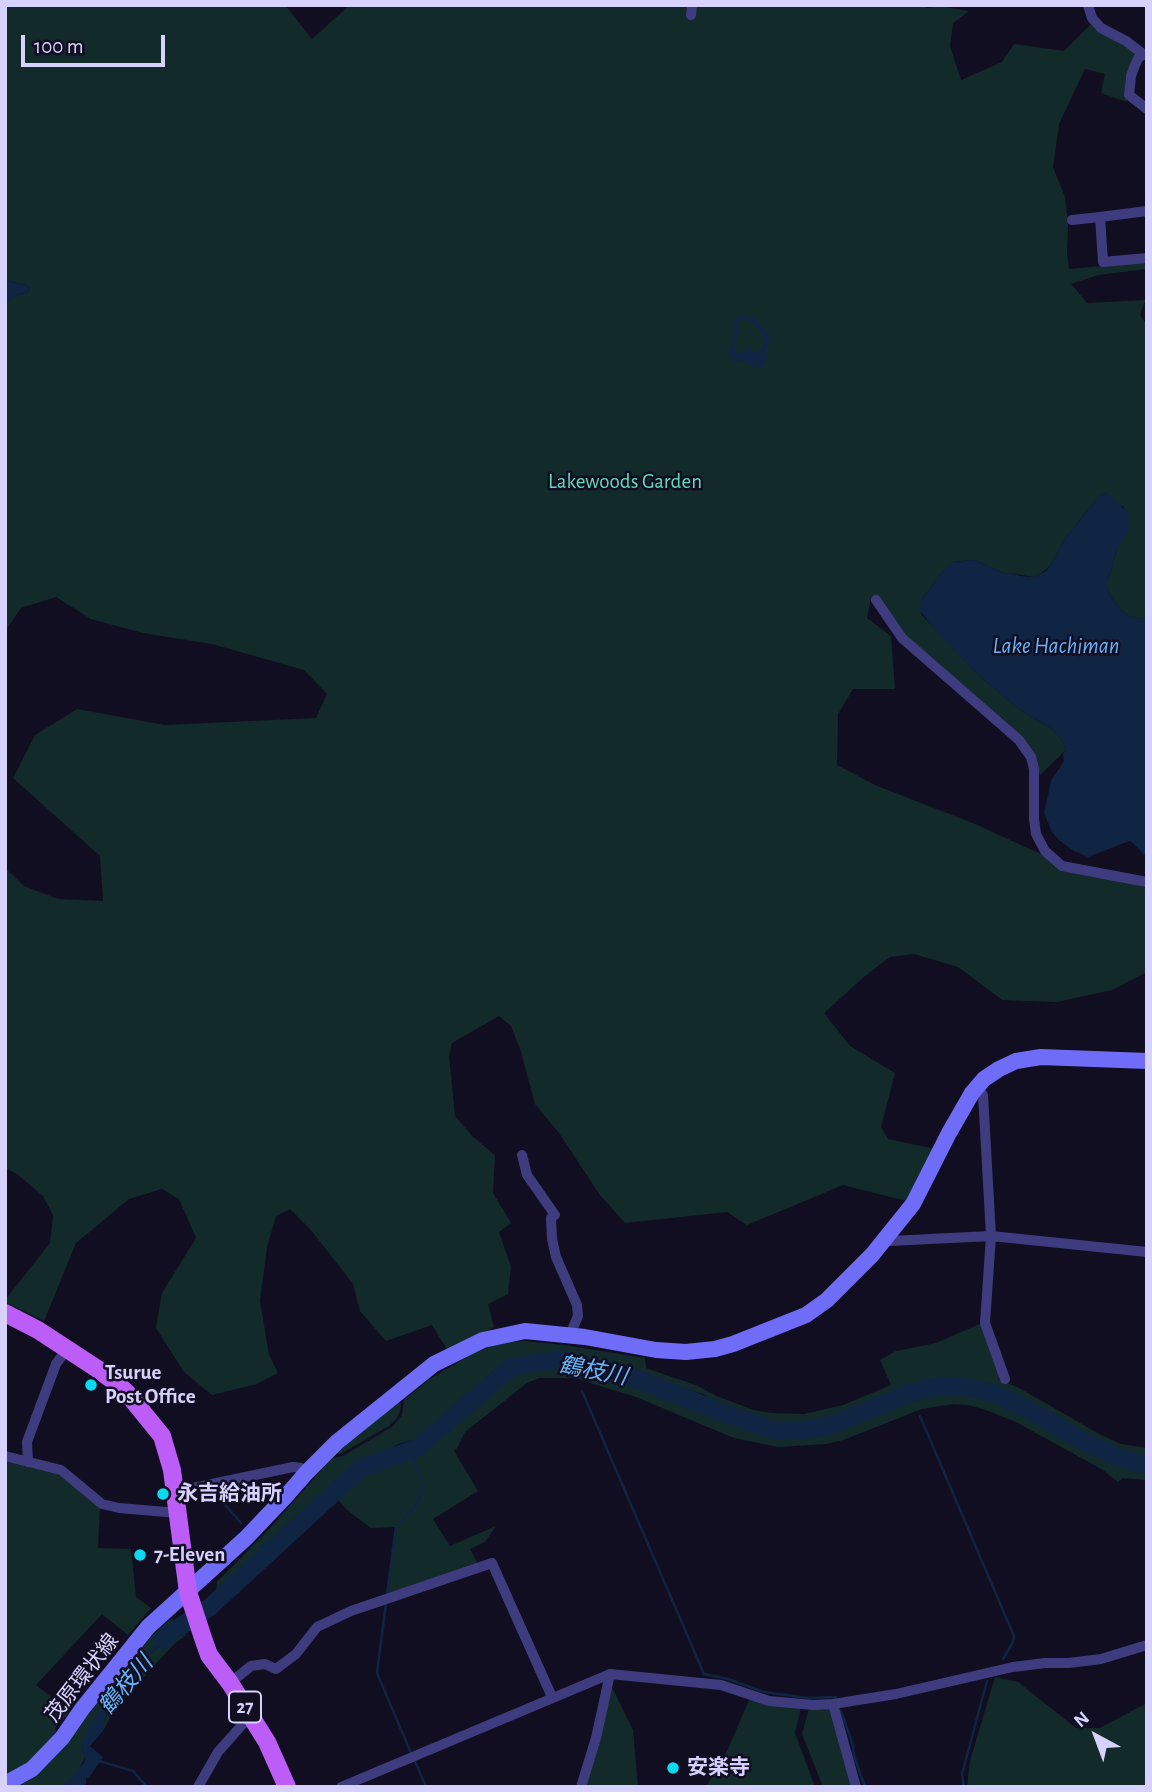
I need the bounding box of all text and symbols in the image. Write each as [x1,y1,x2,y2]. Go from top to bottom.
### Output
scale bar [24,21,168,65]
text: 100 m [34,36,84,57]
park label: Lakewoods Garden [548,469,702,495]
water label: Lake Hachiman [992,632,1120,660]
water label: 鶴枝川 [557,1351,629,1391]
place label: Tsurue Post Office [105,1360,196,1410]
marker: Tsurue Post Office [83,1377,99,1393]
place label: 永吉給油所 [177,1481,282,1507]
marker: 永吉給油所 [155,1486,171,1502]
place label: 7-Eleven [154,1542,225,1568]
marker: 7-Eleven [132,1547,148,1563]
street label: 茂原環状線 [40,1629,124,1727]
water label: 鶴枝川 [93,1650,159,1720]
road number: 27 [229,1692,261,1722]
north arrow [1061,1701,1131,1771]
text: N [1071,1708,1093,1731]
place label: 安楽寺 [687,1755,750,1781]
marker: 安楽寺 [665,1760,681,1776]

